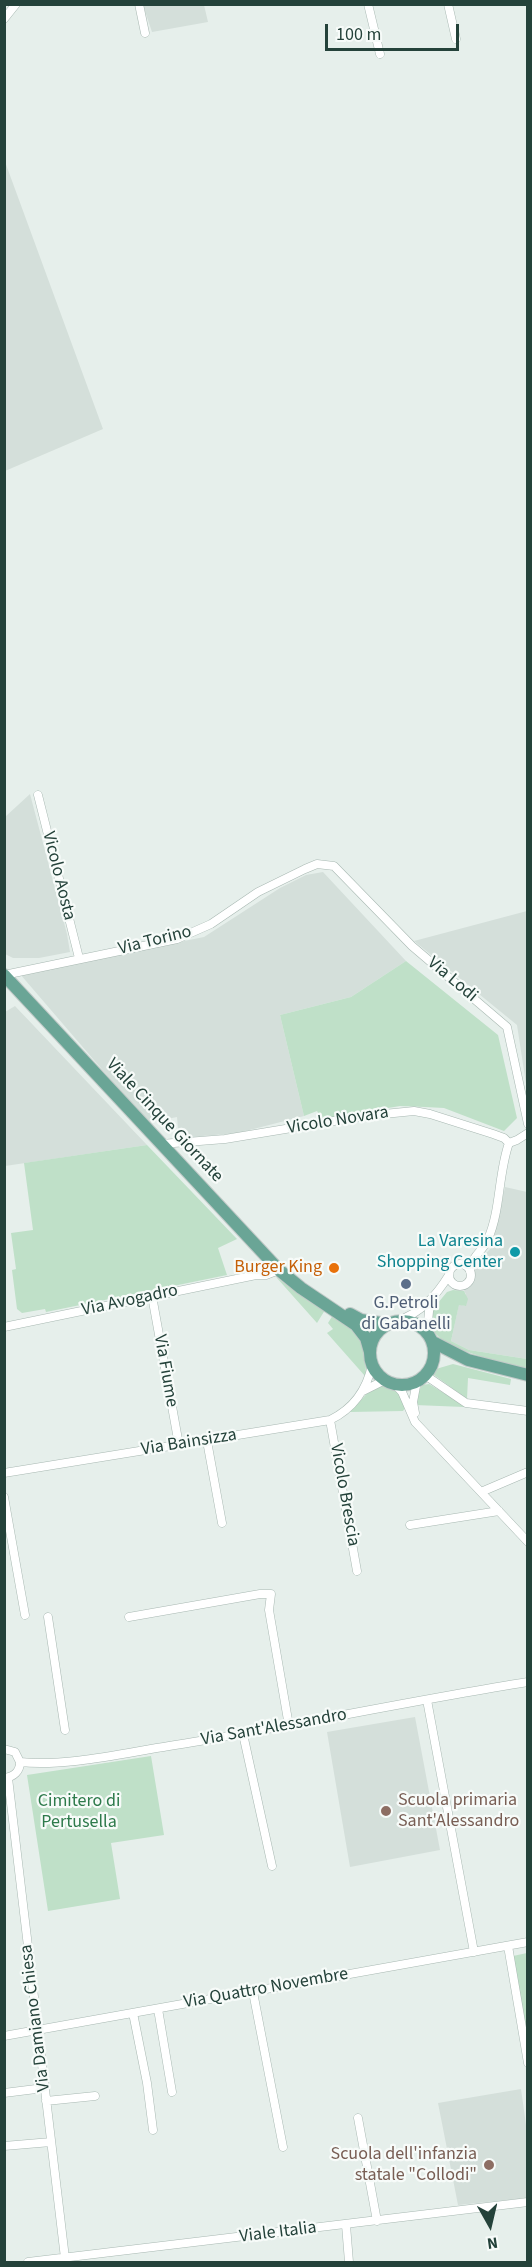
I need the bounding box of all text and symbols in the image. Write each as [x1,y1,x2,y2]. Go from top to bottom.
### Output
scale bar [328,12,462,50]
text: 100 m [336,22,381,47]
street label: Vicolo Aosta [37,829,79,923]
street label: Via Torino [116,921,194,961]
street label: Via Lodi [422,953,482,1007]
street label: Viale Cinque Giornate [101,1054,227,1188]
street label: Vicolo Novara [286,1102,390,1140]
place label: La Varesina Shopping Center [377,1231,503,1274]
marker: La Varesina Shopping Center [508,1245,522,1259]
place label: Burger King [234,1257,322,1279]
marker: Burger King [327,1261,341,1275]
marker: G.Petroli di Gabanelli [399,1277,413,1291]
street label: Via Avogadro [80,1280,180,1322]
place label: G.Petroli di Gabanelli [361,1293,451,1336]
street label: Via Fiume [148,1333,182,1409]
street label: Via Bainsizza [140,1425,238,1461]
street label: Vicolo Brescia [324,1442,364,1548]
street label: Via Sant'Alessandro [199,1705,349,1751]
place label: Scuola primaria Sant'Alessandro [398,1790,519,1832]
park label: Cimitero di Pertusella [38,1791,120,1834]
marker: Scuola primaria Sant'Alessandro [379,1804,393,1818]
street label: Via Damiano Chiesa [16,1943,56,2093]
street label: Via Quattro Novembre [182,1964,350,2014]
place label: Scuola dell'infanzia statale "Collodi" [331,2144,477,2186]
marker: Scuola dell'infanzia statale "Collodi" [482,2158,496,2172]
north arrow [460,2195,520,2255]
street label: Viale Italia [238,2218,318,2248]
text: N [486,2231,499,2254]

